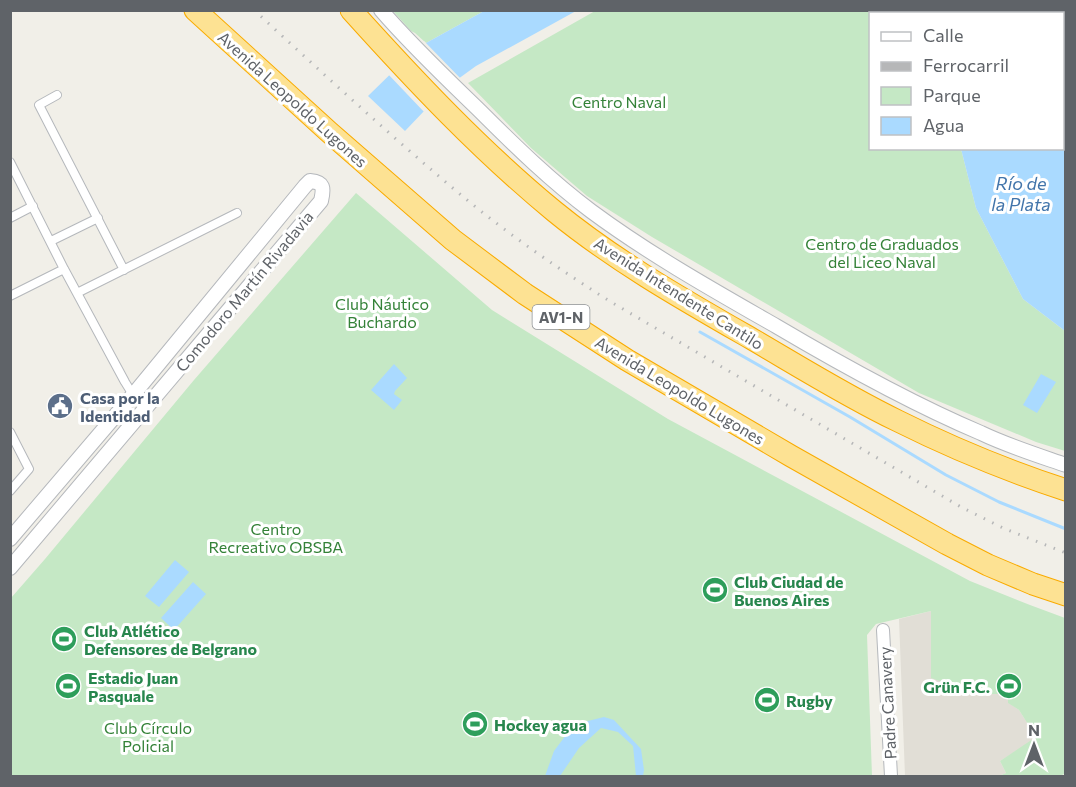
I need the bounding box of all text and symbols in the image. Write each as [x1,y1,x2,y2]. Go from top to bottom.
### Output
legend [869,12,1064,150]
text: Calle [923,24,963,46]
street label: Avenida Leopoldo Lugones [215,27,371,171]
text: Ferrocarril [923,54,1009,76]
text: Parque [923,84,981,106]
park label: Centro Naval [572,92,666,111]
text: Agua [923,114,964,136]
water label: Río de la Plata [991,172,1051,215]
street label: Comodoro Martín Rivadavia [171,207,317,375]
street label: Avenida Intendente Cantilo [591,233,767,353]
park label: Centro de Graduados del Liceo Naval [805,234,959,271]
park label: Club Náutico Buchardo [335,294,429,331]
road number: AV1-N [532,305,590,329]
street label: Avenida Leopoldo Lugones [592,332,768,448]
place label: Casa por la Identidad [80,388,160,425]
public building icon: Casa por la Identidad [45,391,75,421]
park label: Centro Recreativo OBSBA [209,519,343,556]
place label: Club Ciudad de Buenos Aires [734,572,843,609]
sports icon: Club Ciudad de Buenos Aires [700,575,730,605]
place label: Club Atlético Defensores de Belgrano [84,621,258,658]
sports icon: Club Atlético Defensores de Belgrano [49,624,79,654]
street label: Padre Canavery [875,646,899,760]
place label: Estadio Juan Pasquale [88,668,178,705]
sports icon: Estadio Juan Pasquale [53,671,83,701]
sports icon: Grün F.C. [994,671,1024,701]
place label: Grün F.C. [923,677,990,696]
sports icon: Rugby [752,685,782,715]
place label: Rugby [786,691,833,710]
sports icon: Hockey agua [460,709,490,739]
place label: Hockey agua [494,715,587,734]
north arrow [1004,715,1064,775]
park label: Club Círculo Policial [104,718,192,755]
text: N [1028,720,1040,739]

